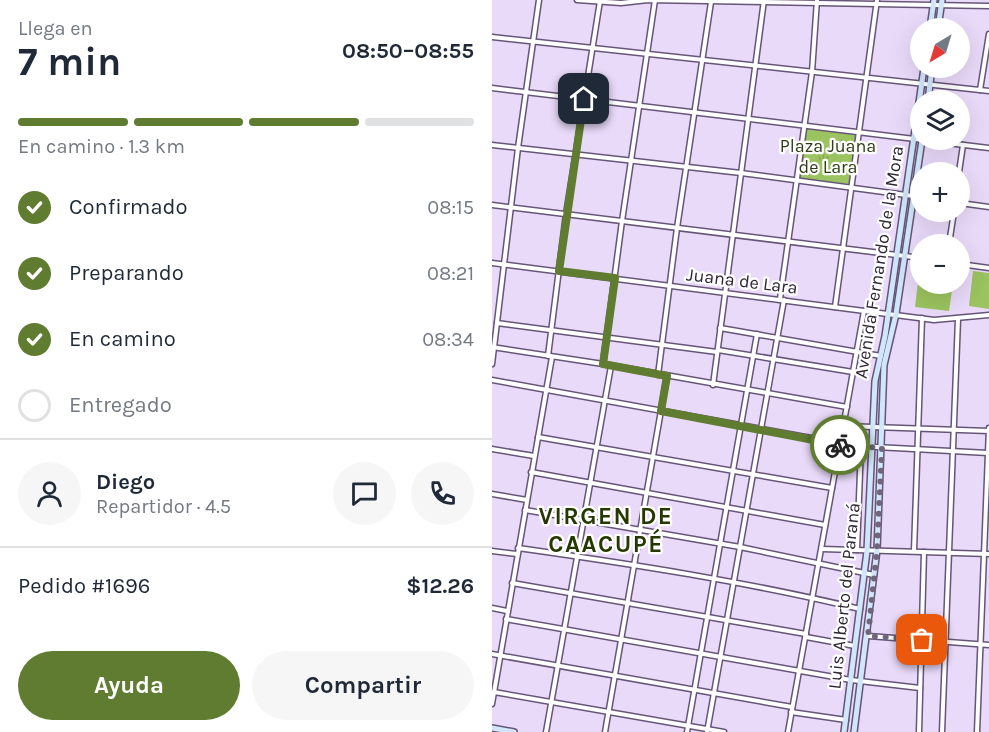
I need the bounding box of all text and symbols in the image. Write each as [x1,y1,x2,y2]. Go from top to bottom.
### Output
text: Llega en [18,17,93,40]
north arrow [910,18,970,78]
map controls [910,18,970,294]
text: 08:50–08:55 [342,38,474,64]
text: 7 min [18,39,121,85]
pin [558,73,609,124]
icon: home [567,82,600,115]
button: layers [910,90,970,150]
text: En camino · 1.3 km [18,135,185,158]
park label: Plaza Juana de Lara [780,135,876,178]
street label: Avenida Fernando de la Mora [850,144,908,380]
button: + [910,162,970,222]
icon: check [18,191,51,224]
text: Confirmado [69,194,188,220]
text: 08:15 [427,196,474,219]
button: − [910,234,970,294]
icon: check [18,257,51,290]
text: Preparando [69,260,184,286]
text: 08:21 [427,262,474,285]
street label: Juana de Lara [685,263,799,299]
icon: check [18,323,51,356]
text: En camino [69,326,176,352]
text: 08:34 [422,328,474,351]
text: Entregado [69,392,172,418]
courier [810,415,870,475]
icon: bike [824,429,857,462]
button: person [18,462,81,525]
button: chat [333,462,396,525]
button: phone [411,462,474,525]
text: Diego [96,469,155,495]
text: Repartidor · 4.5 [96,495,231,518]
district label: VIRGEN DE CAACUPÉ [539,502,673,558]
street label: Luis Alberto del Paraná [823,502,865,690]
text: Pedido #1696 [18,573,150,599]
text: $12.26 [406,573,474,599]
pin [896,614,947,665]
icon: bag [905,623,938,656]
button: Ayuda [18,651,240,720]
button: Compartir [252,651,474,720]

